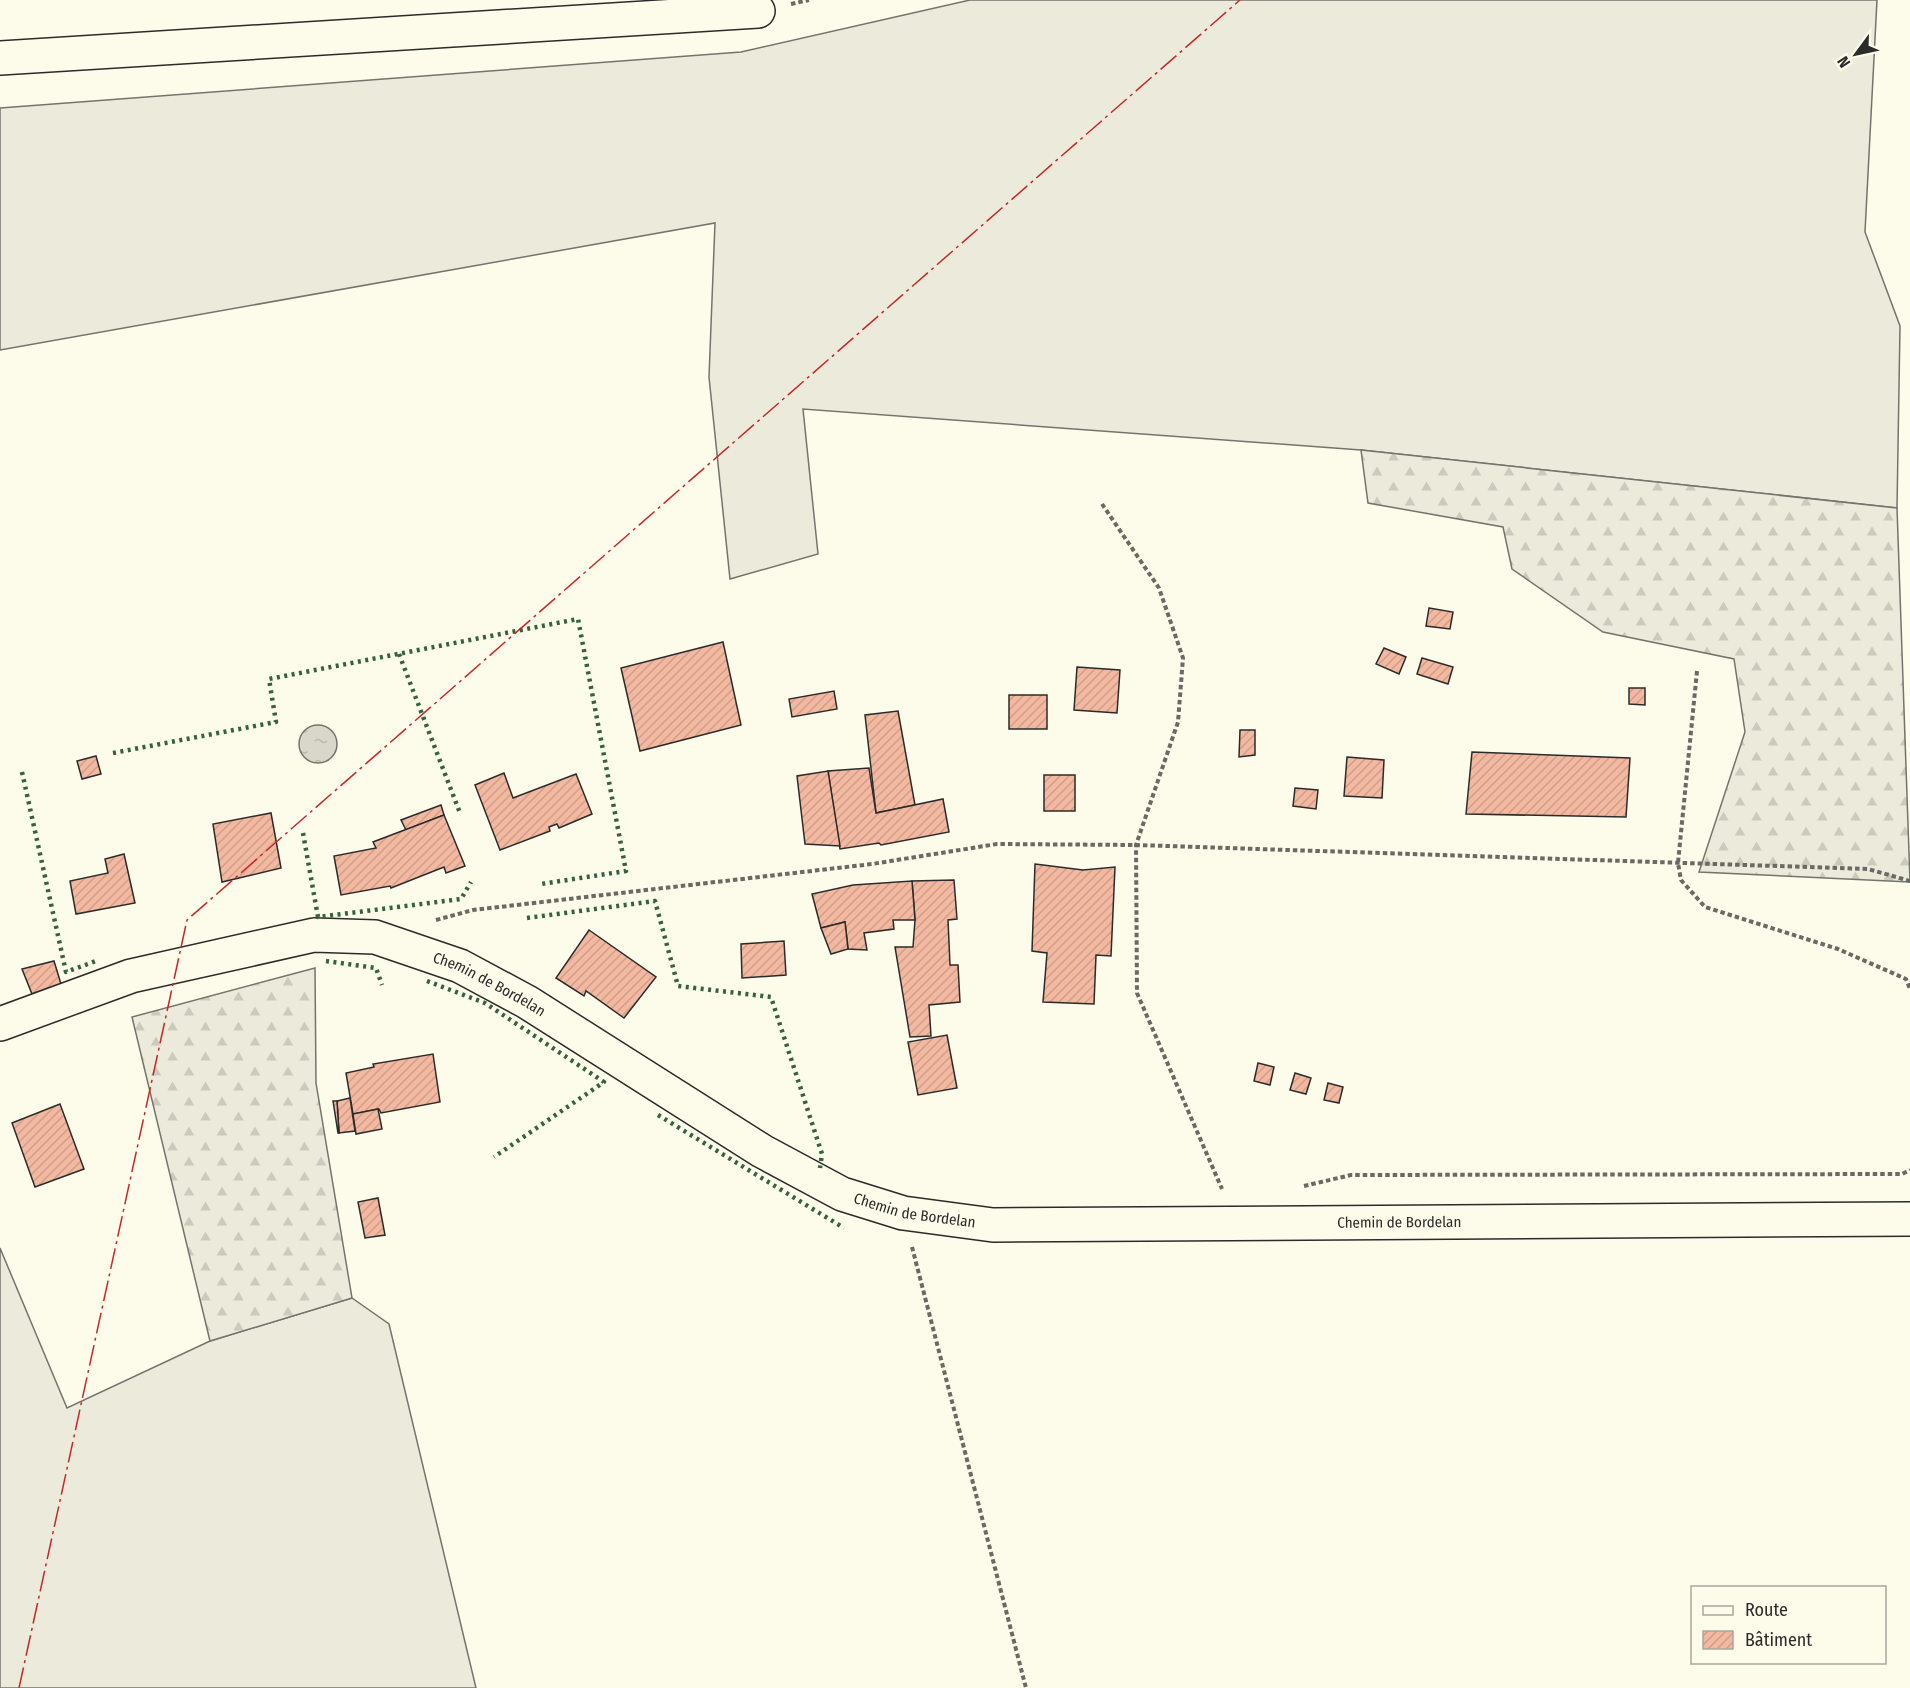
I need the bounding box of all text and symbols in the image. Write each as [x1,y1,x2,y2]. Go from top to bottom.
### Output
north arrow [1826,24,1886,84]
text: N [1833,53,1854,71]
street label: Chemin de Bordelan [431,948,549,1020]
street label: Chemin de Bordelan [852,1189,977,1232]
street label: Chemin de Bordelan [1337,1213,1461,1232]
legend [1691,1586,1886,1664]
text: Route [1745,1599,1788,1621]
text: Bâtiment [1745,1629,1812,1651]

